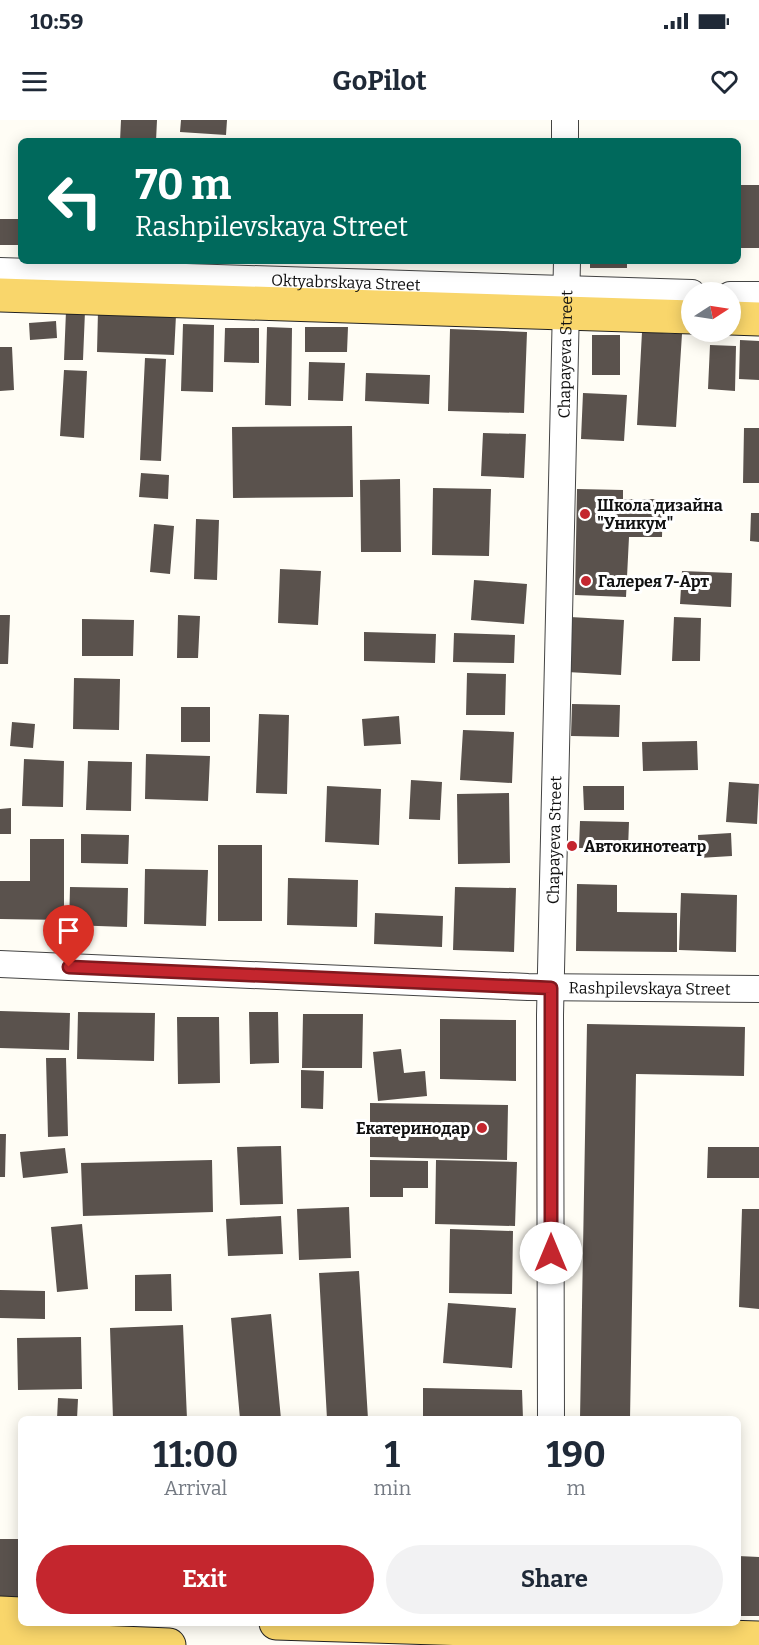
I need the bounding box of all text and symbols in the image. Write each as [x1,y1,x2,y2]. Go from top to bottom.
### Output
text: 10:59 [30,8,83,35]
icon: menu [18,65,51,98]
text: GoPilot [332,65,427,97]
icon: heart [708,65,741,98]
text: 70 m [135,160,231,210]
icon: left [36,162,114,240]
text: Rashpilevskaya Street [135,211,408,243]
street label: Oktyabrskaya Street [271,270,421,294]
north arrow [681,282,741,342]
map controls [681,282,741,342]
street label: Chapayeva Street [554,290,576,419]
place label: Школа дизайна "Уникум" [597,496,723,533]
marker: Школа дизайна "Уникум" [578,507,592,521]
place label: Галерея 7-Арт [598,572,709,591]
marker: Галерея 7-Арт [579,574,593,588]
street label: Chapayeva Street [543,775,565,904]
place label: Автокинотеатр [584,837,706,856]
marker: Автокинотеатр [565,839,579,853]
pin [43,905,94,967]
icon: arrive [52,914,85,947]
street label: Rashpilevskaya Street [568,978,731,998]
place label: Екатеринодар [356,1119,470,1138]
marker: Екатеринодар [475,1121,489,1135]
position arrow [519,1221,583,1285]
text: 11:00 [153,1433,238,1477]
text: 1 [384,1433,400,1477]
text: 190 [546,1433,606,1477]
text: Arrival [164,1476,227,1500]
text: min [373,1476,411,1500]
text: m [567,1476,586,1500]
button: Exit [36,1545,374,1614]
button: Share [386,1545,723,1614]

